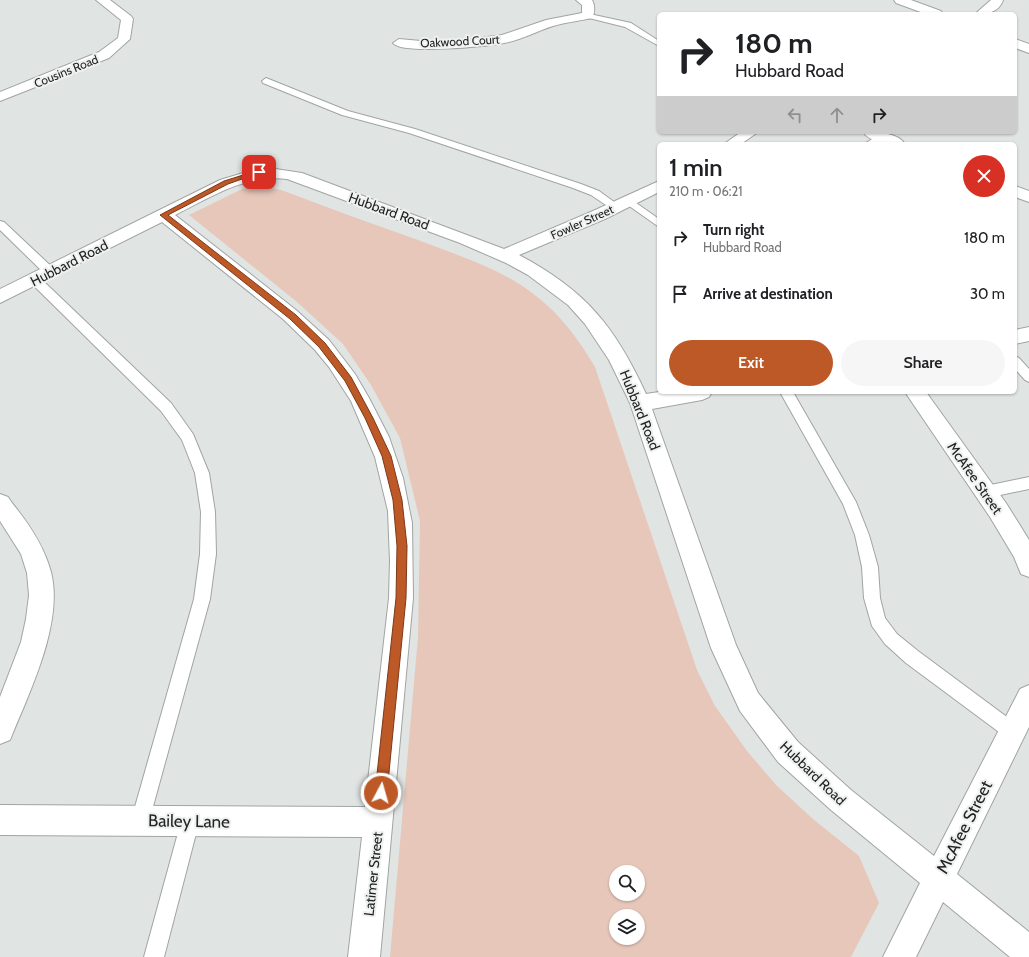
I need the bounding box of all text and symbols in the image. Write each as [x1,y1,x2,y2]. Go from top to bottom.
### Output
text: 180 m [735,26,813,60]
icon: right [669,28,721,80]
street label: Oakwood Court [420,31,500,51]
street label: Cousins Road [32,51,100,91]
text: Hubbard Road [735,60,844,82]
icon: left [784,104,806,126]
icon: ahead [826,104,848,126]
icon: right [868,104,890,126]
text: 1 min [669,153,723,182]
pin [242,155,276,189]
button: close [963,155,1005,197]
icon: arrive [248,161,270,183]
text: 210 m · 06:21 [669,183,743,199]
street label: Hubbard Road [346,188,432,234]
street label: Fowler Street [548,201,616,243]
text: Turn right [703,221,764,239]
icon: right [669,227,691,249]
text: 180 m [964,229,1005,247]
street label: Hubbard Road [27,236,111,290]
text: Hubbard Road [703,239,782,255]
icon: arrive [669,283,691,305]
text: Arrive at destination [703,285,833,303]
text: 30 m [970,285,1005,303]
button: Exit [669,340,833,386]
button: Share [841,340,1005,386]
street label: Hubbard Road [616,367,664,453]
street label: McAfee Street [944,438,1007,518]
street label: Hubbard Road [776,737,850,809]
position arrow [360,772,402,814]
street label: McAfee Street [932,777,996,877]
street label: Bailey Lane [148,810,230,832]
street label: Latimer Street [360,831,386,917]
map controls [609,865,645,945]
button: search [609,865,645,901]
button: layers [609,909,645,945]

